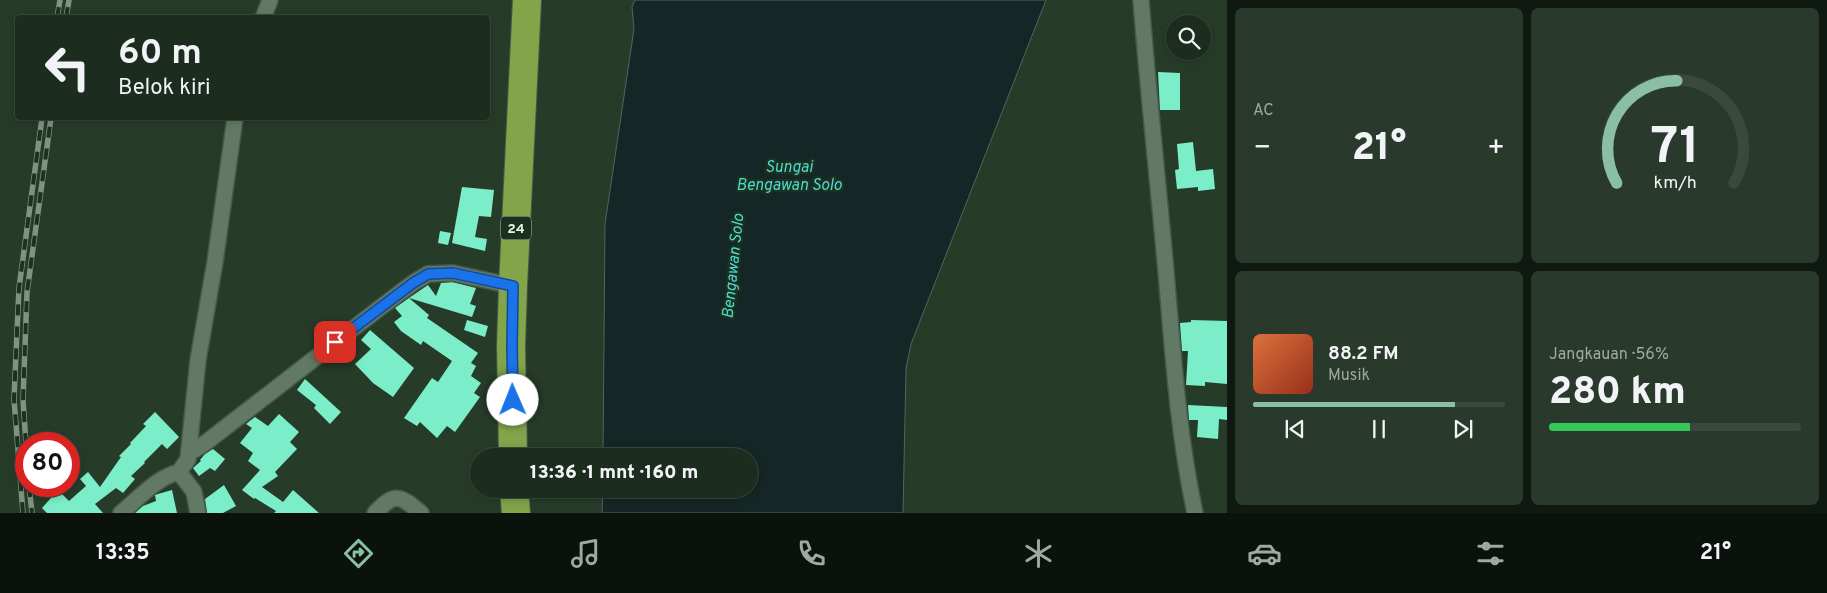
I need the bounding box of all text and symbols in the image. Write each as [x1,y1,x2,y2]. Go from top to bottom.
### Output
map controls [1166,15,1211,60]
button: search [1166,15,1211,60]
text: 60 m [118,32,202,76]
icon: left [35,35,100,100]
text: Belok kiri [118,75,211,102]
text: AC [1253,101,1274,121]
text: 71 [1650,116,1700,182]
text: 21° [1352,125,1406,174]
text: − [1253,131,1271,167]
text: + [1487,131,1505,167]
water label: Sungai Bengawan Solo [736,158,842,196]
text: km/h [1653,172,1697,195]
water label: Bengawan Solo [719,212,749,320]
road number: 24 [501,217,531,240]
pin [314,321,356,363]
icon: arrive [321,328,349,356]
text: 88.2 FM [1328,342,1399,366]
text: Jangkauan · 56% [1549,345,1669,365]
text: Musik [1328,366,1370,386]
text: 280 km [1549,369,1686,418]
position arrow [486,373,538,425]
icon: previous [1281,415,1309,443]
icon: pause [1365,415,1393,443]
icon: next [1449,415,1477,443]
speed limit sign: 80 [15,432,80,497]
text: 13:36 · 1 mnt · 160 m [530,461,698,485]
icon: directions [341,536,376,571]
icon: music [568,536,603,571]
icon: phone [794,536,829,571]
icon: climate [1021,536,1056,571]
icon: car [1247,536,1282,571]
icon: filters [1473,536,1508,571]
text: 13:35 [96,540,150,567]
text: 21° [1700,540,1731,567]

